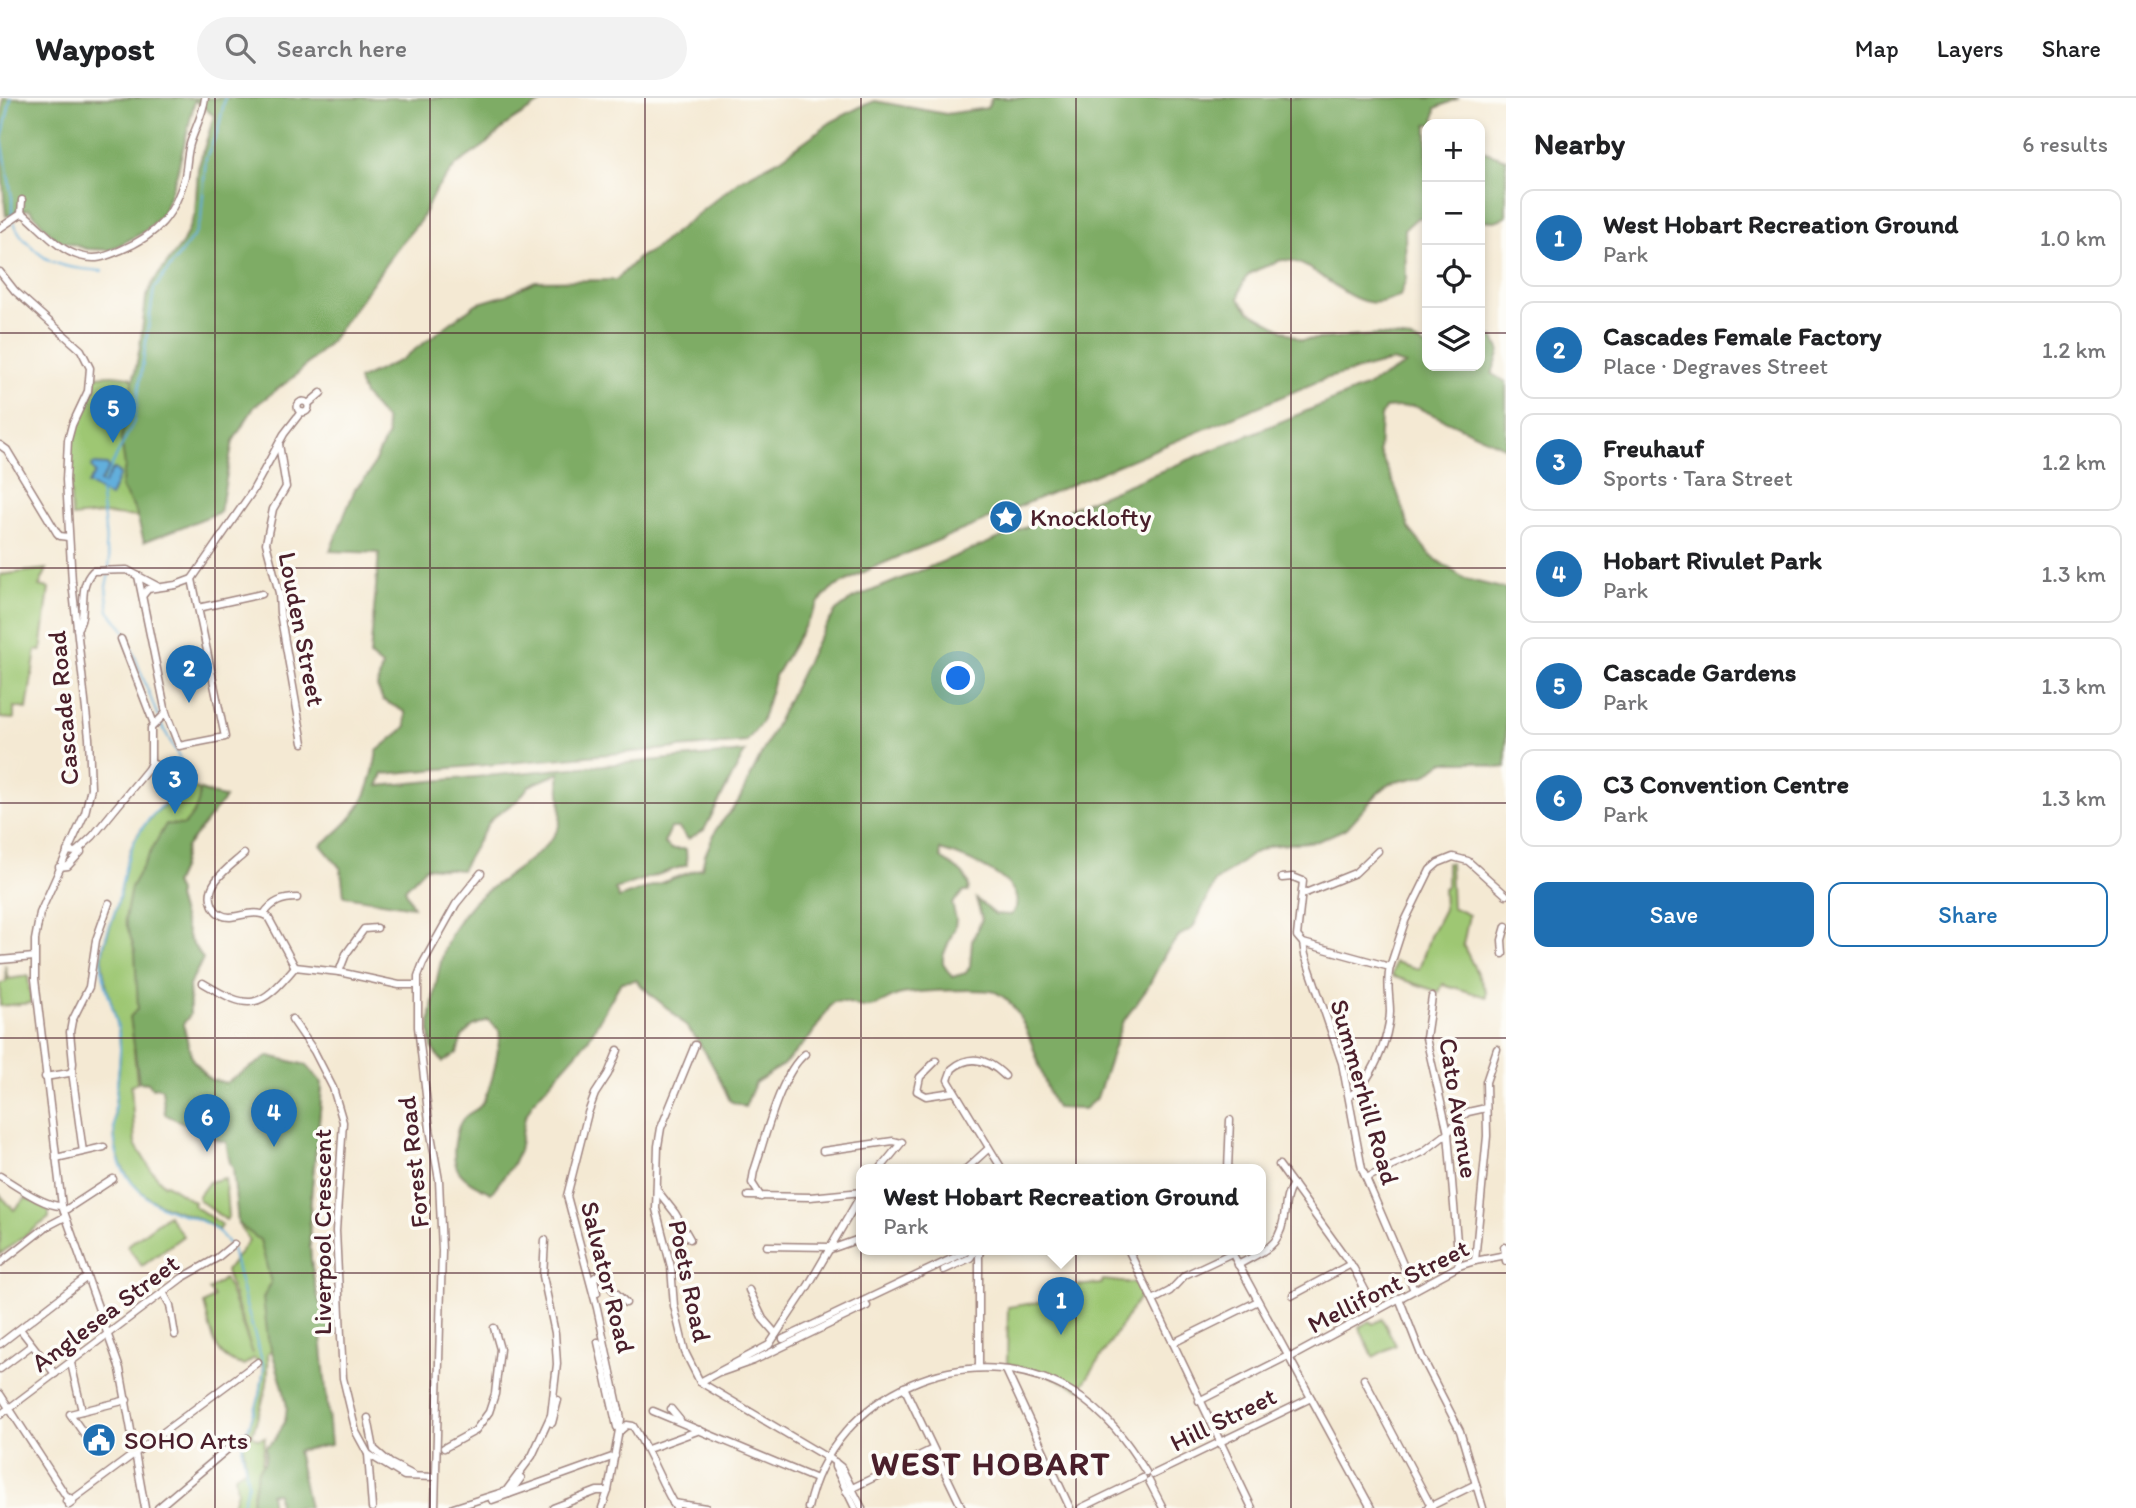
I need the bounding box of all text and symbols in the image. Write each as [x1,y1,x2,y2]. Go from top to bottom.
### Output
search box [197,17,687,80]
text: Waypost [35,29,155,68]
icon: search [221,29,259,67]
text: Search here [277,32,407,64]
text: Map [1855,34,1899,63]
text: Layers [1937,34,2004,63]
text: Share [2042,34,2101,63]
map controls [1422,119,1485,371]
button: + [1422,119,1485,182]
text: Nearby [1534,125,1625,162]
text: 6 results [2022,130,2108,158]
button: − [1422,182,1485,245]
text: West Hobart Recreation Ground [1603,208,1958,240]
text: 1 [1554,224,1564,252]
text: 1.0 km [2040,224,2106,252]
text: Park [1603,240,1648,268]
button: locate [1422,245,1485,308]
button: layers [1422,308,1485,371]
text: Cascades Female Factory [1603,320,1882,352]
text: 2 [1553,336,1565,364]
text: 1.2 km [2042,336,2106,364]
text: Place · Degraves Street [1603,352,1828,380]
pin: 5 [90,385,136,443]
text: Freuhauf [1603,432,1704,464]
text: 3 [1553,448,1565,476]
text: 1.2 km [2042,448,2106,476]
text: Sports · Tara Street [1603,464,1793,492]
place icon: Knocklofty [987,498,1025,536]
place label: Knocklofty [1030,501,1151,533]
text: Hobart Rivulet Park [1603,544,1822,576]
street label: Louden Street [271,549,333,709]
text: 4 [1552,560,1566,588]
text: 1.3 km [2042,560,2106,588]
text: Park [1603,576,1648,604]
street label: Cascade Road [40,629,86,787]
pin: 2 [166,645,212,703]
text: Cascade Gardens [1603,656,1796,688]
your location [941,661,975,695]
text: 5 [1553,672,1565,700]
text: 1.3 km [2042,672,2106,700]
text: Park [1603,688,1648,716]
pin: 3 [152,756,198,814]
text: C3 Convention Centre [1603,768,1849,800]
text: 6 [1553,784,1565,812]
text: 1.3 km [2042,784,2106,812]
text: Park [1603,800,1648,828]
button: Save [1534,882,1814,947]
button: Share [1828,882,2108,947]
street label: Summerhill Road [1323,995,1407,1189]
street label: Cato Avenue [1432,1036,1486,1180]
pin: 4 [251,1089,297,1147]
pin: 6 [184,1094,230,1152]
street label: Forest Road [390,1094,436,1230]
street label: Liverpool Crescent [306,1129,338,1335]
popup [856,1164,1266,1255]
text: West Hobart Recreation Ground [883,1180,1239,1212]
street label: Salvator Road [574,1198,642,1356]
text: Park [883,1212,929,1240]
street label: Poets Road [661,1217,719,1345]
street label: Mellifont Street [1302,1232,1474,1340]
street label: Anglesea Street [25,1247,185,1379]
pin: 1 [1038,1277,1084,1335]
street label: Hill Street [1165,1379,1282,1458]
public building icon: SOHO Arts [80,1421,118,1459]
place label: SOHO Arts [124,1424,248,1456]
district label: WEST HOBART [871,1444,1111,1483]

